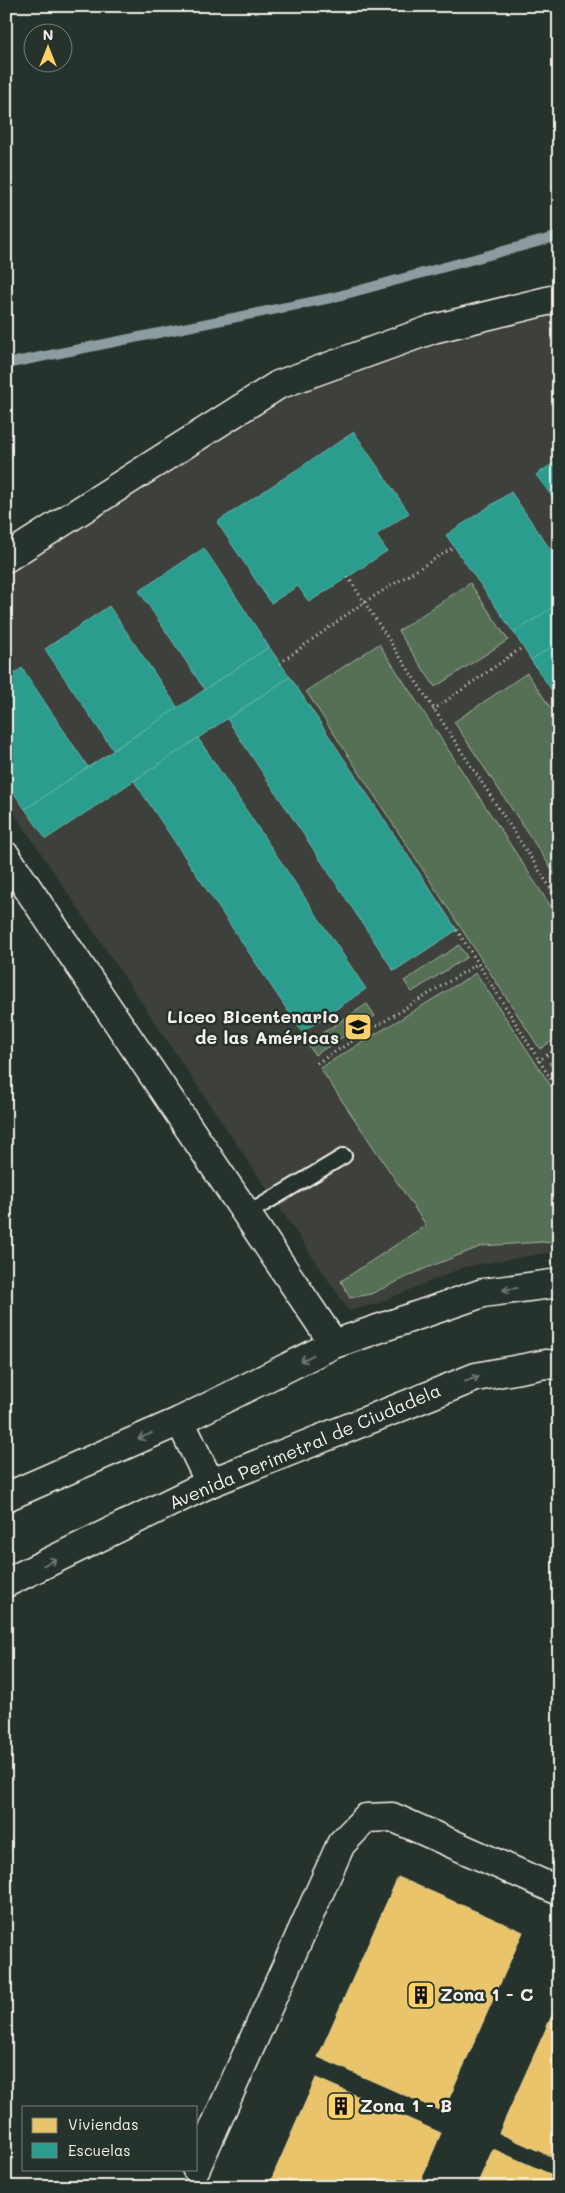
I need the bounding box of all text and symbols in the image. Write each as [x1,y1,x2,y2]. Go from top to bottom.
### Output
north arrow [22,22,72,72]
text: N [43,25,53,44]
place label: Liceo Bicentenario de las Américas [167,1004,339,1049]
school or university icon: Liceo Bicentenario de las Américas [343,1012,373,1042]
one-way arrow [503,1284,519,1294]
one-way arrow [300,1353,315,1363]
one-way arrow [463,1373,479,1383]
street label: Avenida Perimetral de Ciudadela [165,1378,444,1514]
one-way arrow [138,1433,153,1442]
one-way arrow [42,1557,57,1566]
building icon: Zona 1 - C [406,1980,436,2010]
place label: Zona 1 - C [440,1982,533,2006]
building icon: Zona 1 - B [326,2091,356,2121]
place label: Zona 1 - B [360,2093,452,2117]
legend [22,2106,198,2170]
text: Viviendas [68,2114,139,2134]
text: Escuelas [68,2140,131,2160]

